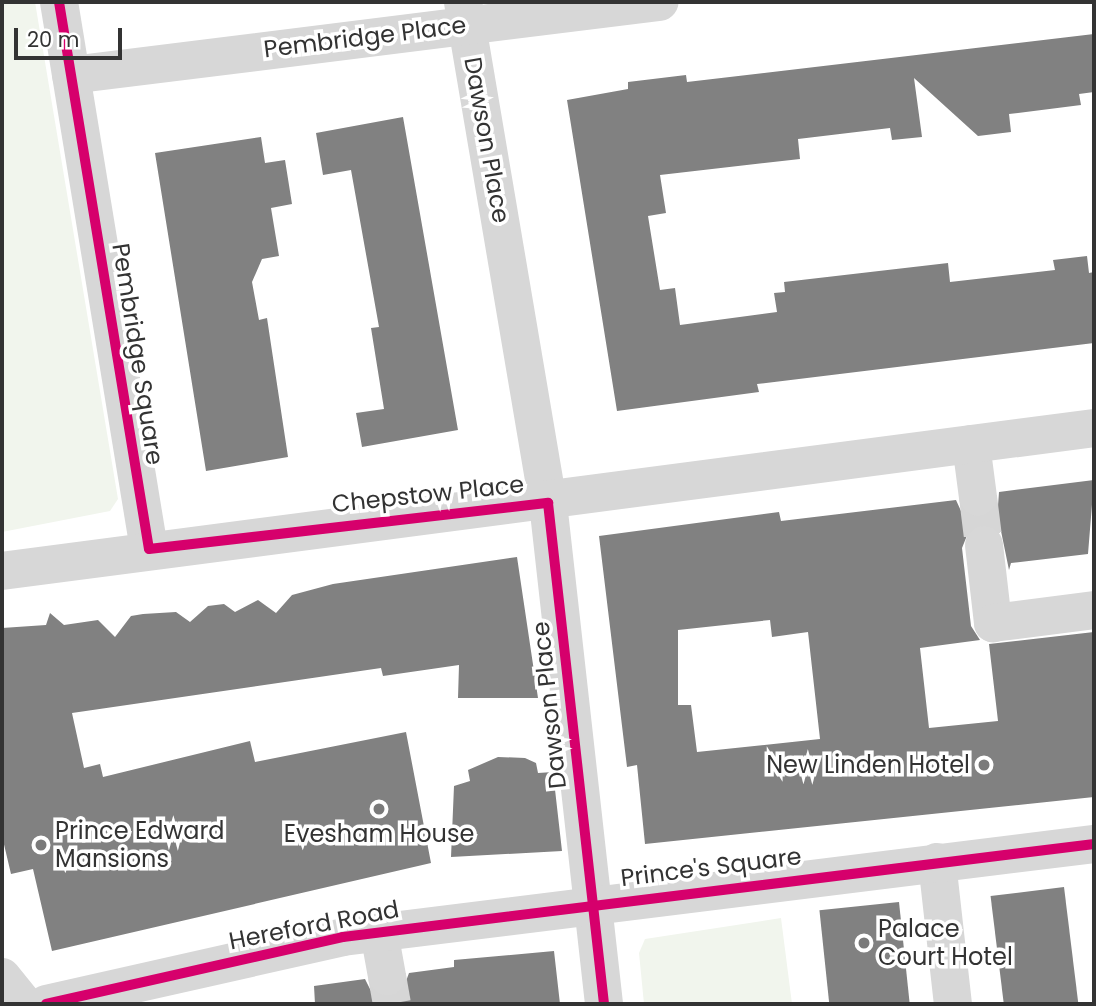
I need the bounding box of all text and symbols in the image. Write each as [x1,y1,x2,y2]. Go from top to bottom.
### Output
street label: Pembridge Place [262,10,468,64]
scale bar [18,14,126,58]
text: 20 m [27,25,80,54]
street label: Dawson Place [458,55,516,225]
street label: Pembridge Square [106,241,170,467]
street label: Chepstow Place [330,470,526,518]
street label: Dawson Place [526,620,572,790]
place label: New Linden Hotel [766,751,970,779]
marker: New Linden Hotel [976,757,992,773]
marker: Evesham House [371,801,387,817]
place label: Prince Edward Mansions [55,817,225,873]
place label: Evesham House [284,820,474,848]
marker: Prince Edward Mansions [33,837,49,853]
street label: Prince's Square [619,842,803,892]
street label: Hereford Road [227,894,401,956]
place label: Palace Court Hotel [878,915,1013,971]
marker: Palace Court Hotel [856,935,872,951]

